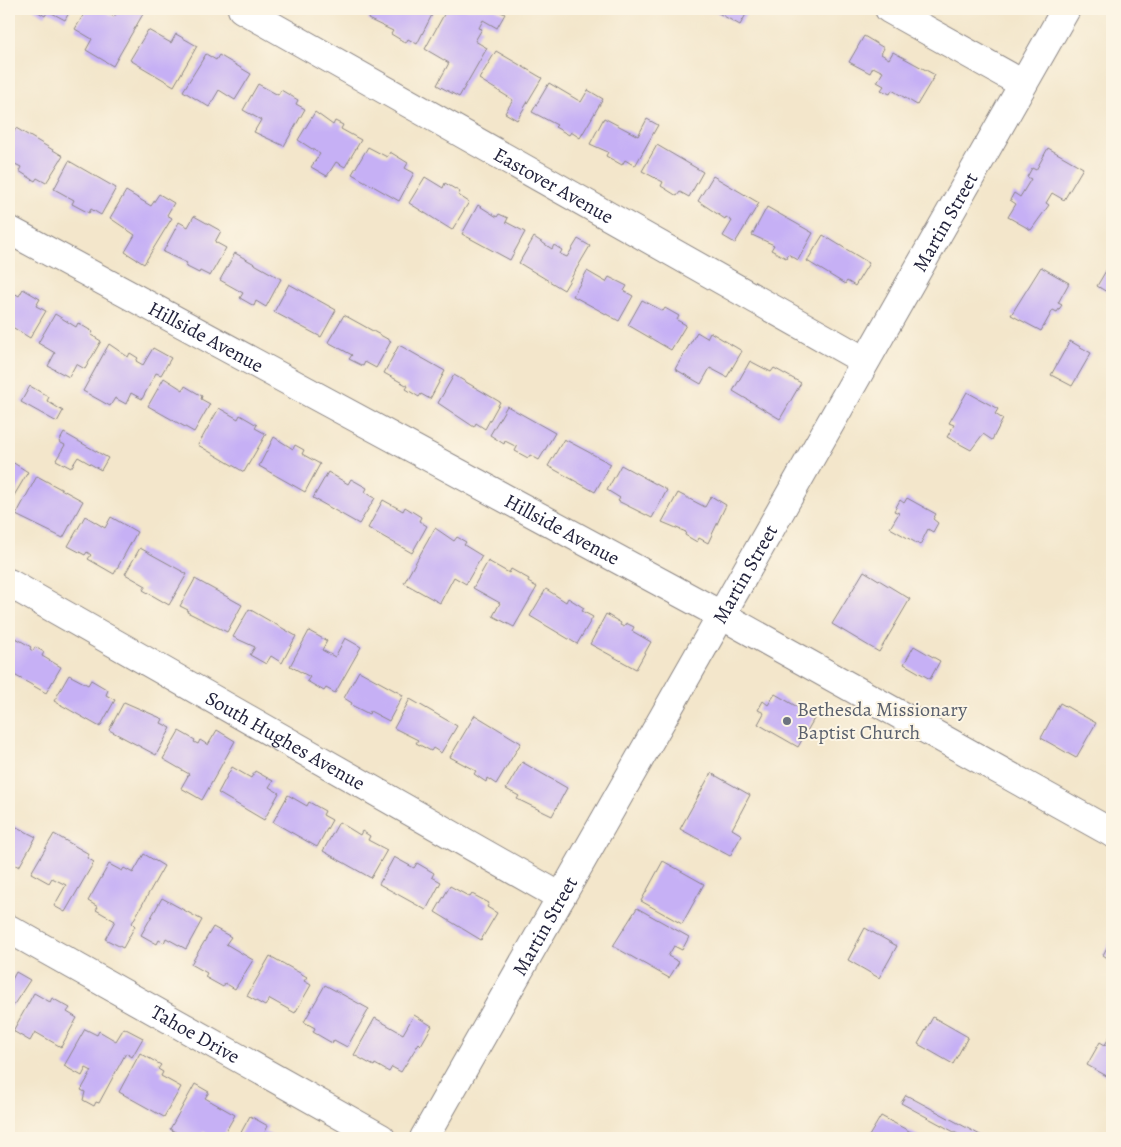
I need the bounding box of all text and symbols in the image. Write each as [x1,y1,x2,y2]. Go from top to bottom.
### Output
street label: Eastover Avenue [489,141,618,230]
street label: Martin Street [906,167,985,277]
street label: Hillside Avenue [143,295,268,379]
street label: Hillside Avenue [500,487,624,572]
street label: Martin Street [706,519,784,629]
street label: South Hughes Avenue [200,685,370,797]
place label: Bethesda Missionary Baptist Church [797,696,968,746]
marker: Bethesda Missionary Baptist Church [781,715,793,727]
street label: Martin Street [506,871,584,981]
street label: Tahoe Drive [146,999,245,1070]

